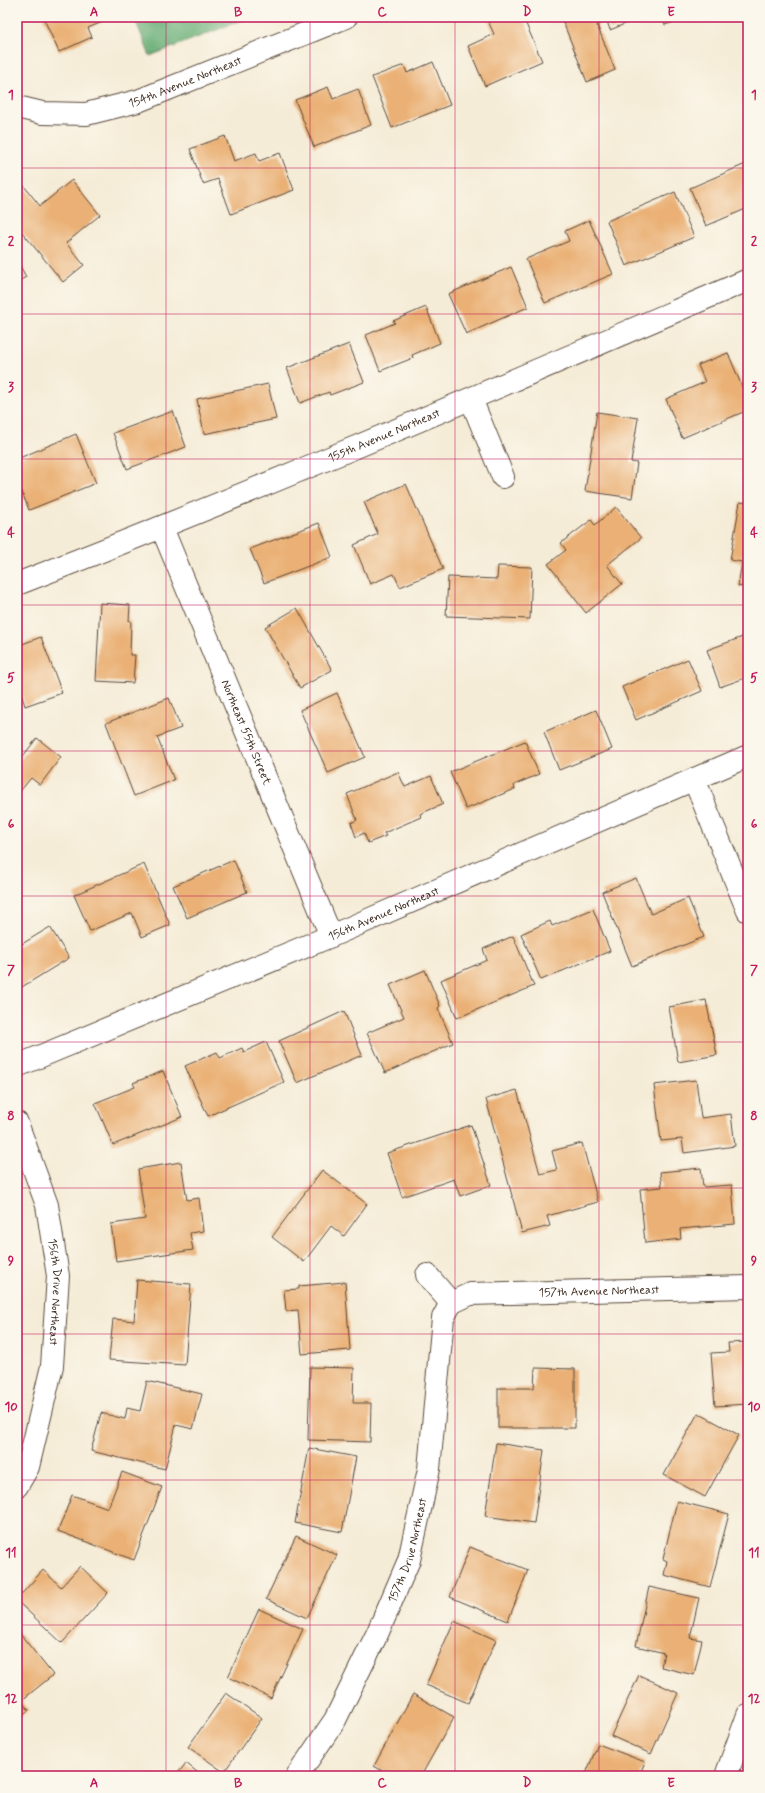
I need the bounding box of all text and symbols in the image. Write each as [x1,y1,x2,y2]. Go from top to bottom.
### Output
text: A [90,4,98,21]
text: B [234,4,243,21]
text: C [377,4,387,21]
text: D [523,4,532,21]
text: E [667,4,675,21]
street label: 154th Avenue Northeast [127,53,245,112]
text: 1 [8,87,14,104]
text: 1 [751,87,757,104]
text: 2 [8,233,15,250]
text: 2 [751,233,758,250]
text: 3 [8,379,14,396]
text: 3 [751,379,757,396]
street label: 155th Avenue Northeast [326,405,444,467]
text: 4 [7,525,15,542]
text: 4 [750,525,758,542]
text: 5 [7,670,15,687]
text: 5 [750,670,758,687]
street label: Northeast 55th Street [217,677,275,788]
text: 6 [8,816,15,833]
text: 6 [751,816,758,833]
street label: 156th Avenue Northeast [326,883,442,945]
text: 7 [7,962,15,979]
text: 7 [750,962,758,979]
text: 8 [7,1108,15,1125]
text: 8 [750,1108,758,1125]
street label: 156th Drive Northeast [43,1237,65,1347]
text: 9 [8,1253,15,1270]
text: 9 [751,1253,758,1270]
street label: 157th Avenue Northeast [539,1282,660,1301]
text: 10 [4,1399,18,1416]
text: 10 [747,1399,761,1416]
street label: 157th Drive Northeast [385,1496,432,1605]
text: 11 [5,1545,17,1562]
text: 11 [748,1545,760,1562]
text: 12 [5,1691,17,1708]
text: 12 [748,1691,760,1708]
text: A [90,1775,98,1792]
text: B [234,1775,243,1792]
text: C [377,1775,387,1792]
text: D [523,1775,532,1792]
text: E [667,1775,675,1792]

